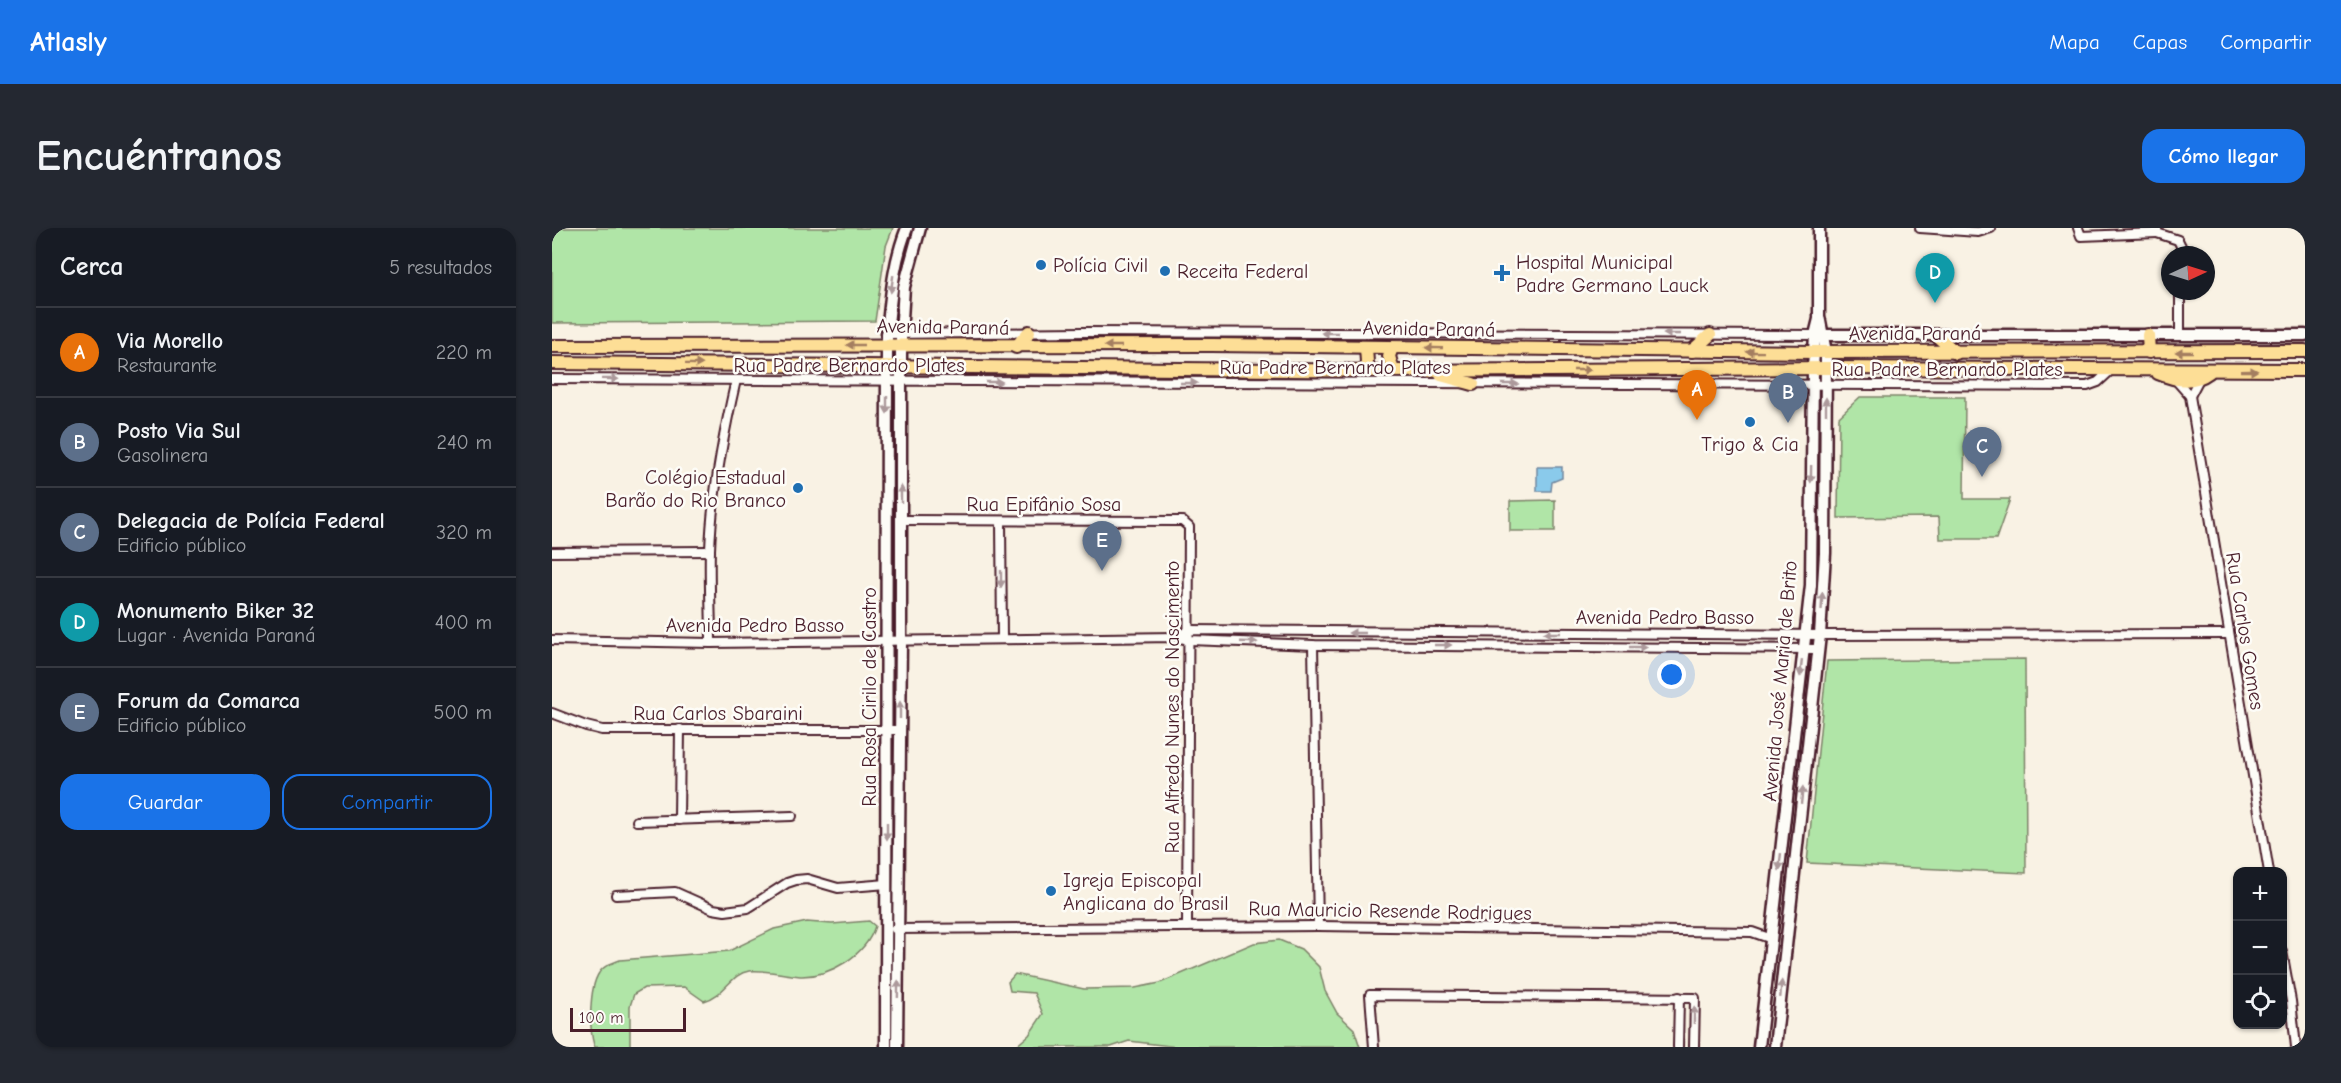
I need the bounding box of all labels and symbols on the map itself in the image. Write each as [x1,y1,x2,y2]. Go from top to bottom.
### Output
north arrow [2161,246,2215,300]
place label: Hospital Municipal Padre Germano Lauck [1516,251,1709,297]
place label: Polícia Civil [1053,254,1148,277]
pin: D [1916,254,1954,303]
marker: Polícia Civil [1034,258,1048,272]
place label: Receita Federal [1177,260,1308,283]
marker: Receita Federal [1158,264,1172,278]
marker: Hospital Municipal Padre Germano Lauck [1493,264,1511,282]
one-way arrow [887,275,896,294]
street label: Avenida Paraná [876,314,1010,340]
street label: Avenida Paraná [1362,316,1496,342]
street label: Avenida Paraná [1849,322,1981,345]
one-way arrow [1321,328,1340,338]
one-way arrow [1663,329,1682,339]
one-way arrow [845,340,864,350]
one-way arrow [1103,341,1122,351]
one-way arrow [1424,343,1443,353]
one-way arrow [1745,347,1764,357]
one-way arrow [2174,347,2193,357]
street label: Rua Padre Bernardo Plates [734,354,965,377]
street label: Rua Padre Bernardo Plates [1220,356,1451,379]
street label: Rua Padre Bernardo Plates [1832,358,2063,381]
one-way arrow [685,360,704,369]
one-way arrow [1573,365,1592,375]
one-way arrow [2239,366,2258,375]
pin: A [1678,370,1716,420]
one-way arrow [601,374,620,384]
pin: B [1768,374,1808,423]
one-way arrow [985,377,1004,387]
one-way arrow [1180,378,1199,388]
one-way arrow [1501,379,1520,389]
one-way arrow [882,396,892,415]
one-way arrow [1821,397,1831,416]
marker: Trigo & Cia [1743,415,1757,429]
pin: C [1962,428,2002,477]
place label: Trigo & Cia [1701,433,1799,456]
one-way arrow [1806,464,1816,483]
place label: Colégio Estadual Barão do Rio Branco [605,466,786,512]
marker: Colégio Estadual Barão do Rio Branco [791,481,805,495]
one-way arrow [896,484,906,503]
street label: Rua Epifânio Sosa [967,493,1121,516]
pin: E [1082,522,1122,571]
street label: Rua Carlos Gomes [2221,551,2269,711]
street label: Avenida José Maria de Brito [1758,560,1802,802]
street label: Rua Alfredo Nunes do Nascimento [1161,561,1184,853]
one-way arrow [996,570,1006,589]
street label: Rua Rosa Cirilo de Castro [858,587,881,807]
one-way arrow [1818,592,1827,611]
street label: Avenida Pedro Basso [1576,606,1754,629]
street label: Avenida Pedro Basso [666,614,844,637]
one-way arrow [1347,628,1366,638]
one-way arrow [1542,628,1561,638]
one-way arrow [1239,638,1258,647]
one-way arrow [1434,641,1453,650]
one-way arrow [1629,642,1648,651]
one-way arrow [1797,659,1806,678]
your location [1657,660,1686,689]
one-way arrow [895,700,905,719]
street label: Rua Carlos Sbaraini [633,702,803,725]
one-way arrow [1797,785,1807,804]
one-way arrow [882,822,892,841]
one-way arrow [1776,853,1785,872]
place label: Igreja Episcopal Anglicana do Brasil [1063,869,1229,915]
marker: Igreja Episcopal Anglicana do Brasil [1044,884,1058,898]
street label: Rua Mauricio Resende Rodrigues [1248,897,1532,925]
one-way arrow [893,979,903,998]
one-way arrow [1776,979,1786,998]
scale bar [570,1005,686,1032]
one-way arrow [1690,1005,1699,1024]

